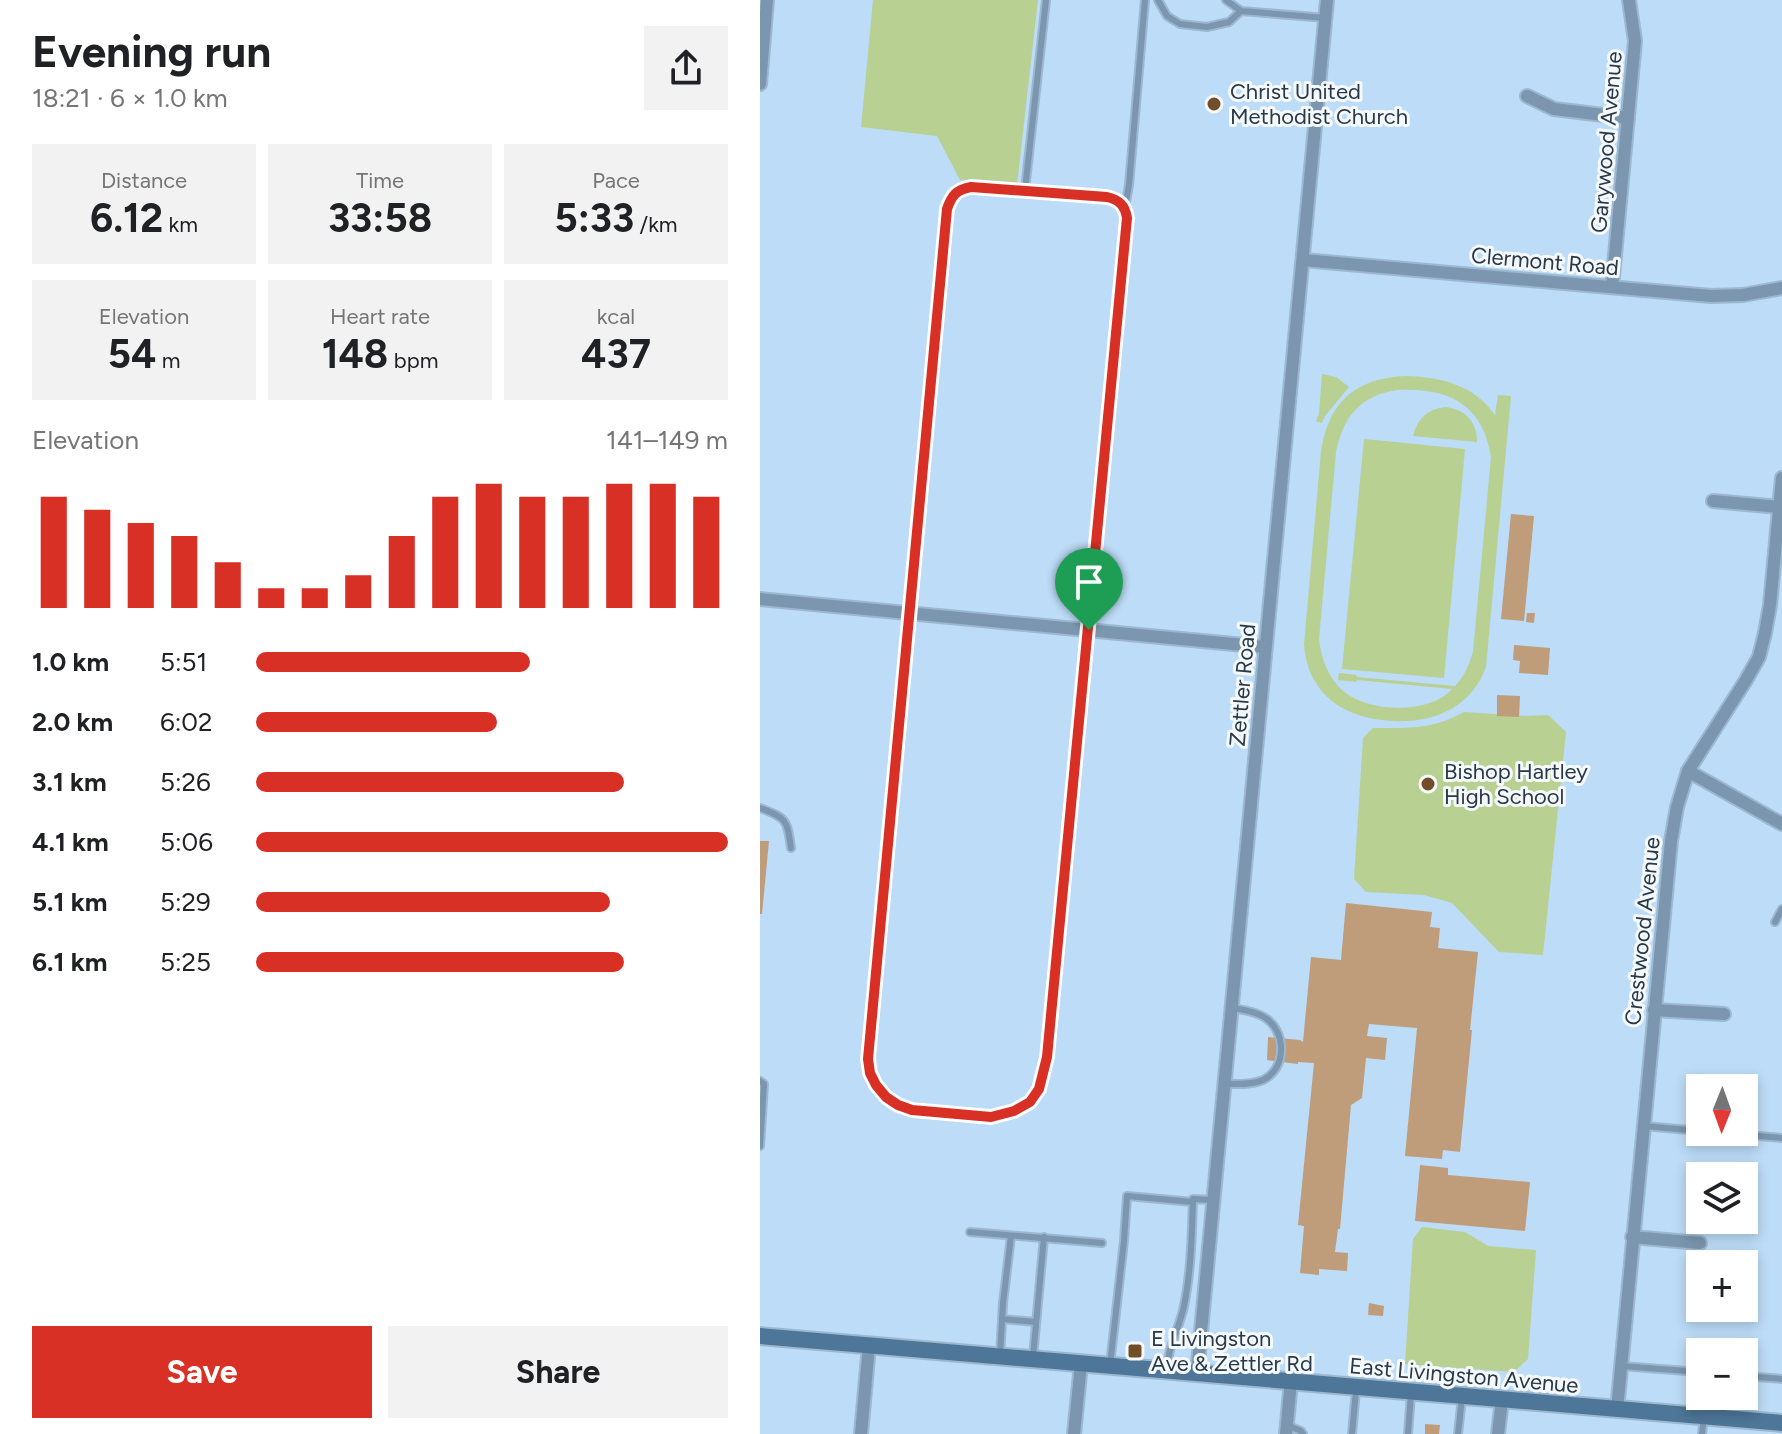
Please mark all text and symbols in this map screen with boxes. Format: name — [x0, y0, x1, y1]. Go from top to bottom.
text: Evening run — [32, 25, 271, 78]
button: share — [644, 26, 728, 110]
street label: Garywood Avenue — [1585, 50, 1628, 234]
place label: Christ United Methodist Church — [1230, 78, 1408, 130]
text: 18:21 · 6 × 1.0 km — [32, 82, 228, 114]
marker: Christ United Methodist Church — [1205, 95, 1223, 113]
text: Distance — [101, 167, 187, 194]
text: Time — [356, 167, 404, 194]
text: Pace — [592, 167, 640, 194]
text: 6.12 — [90, 194, 163, 242]
text: 33:58 — [328, 194, 432, 242]
text: 5:33 — [554, 194, 634, 242]
text: km — [163, 211, 198, 238]
text: /km — [634, 211, 678, 238]
street label: Clermont Road — [1470, 242, 1620, 281]
text: Elevation — [99, 303, 189, 330]
text: Heart rate — [330, 303, 430, 330]
text: kcal — [597, 303, 635, 330]
text: 54 — [108, 330, 156, 378]
text: 148 — [322, 330, 388, 378]
text: 437 — [581, 330, 651, 378]
text: m — [156, 347, 180, 374]
text: bpm — [388, 347, 438, 374]
text: Elevation — [32, 424, 139, 456]
text: 141–149 m — [606, 424, 728, 456]
pin — [1055, 548, 1123, 630]
icon: arrive — [1067, 560, 1111, 604]
street label: Zettler Road — [1224, 623, 1261, 748]
text: 1.0 km — [32, 646, 109, 678]
text: 5:51 — [160, 646, 207, 678]
text: 2.0 km — [32, 706, 113, 738]
text: 6:02 — [160, 706, 213, 738]
place label: Bishop Hartley High School — [1444, 758, 1588, 810]
text: 3.1 km — [32, 766, 107, 798]
text: 5:26 — [160, 766, 211, 798]
marker: Bishop Hartley High School — [1419, 775, 1437, 793]
text: 4.1 km — [32, 826, 109, 858]
text: 5:06 — [160, 826, 213, 858]
street label: Crestwood Avenue — [1619, 836, 1666, 1027]
text: 5.1 km — [32, 886, 107, 918]
text: 5:29 — [160, 886, 211, 918]
text: 6.1 km — [32, 946, 107, 978]
text: 5:25 — [160, 946, 211, 978]
north arrow — [1686, 1074, 1758, 1146]
map controls — [1686, 1074, 1758, 1410]
button: layers — [1686, 1162, 1758, 1234]
button: + — [1686, 1250, 1758, 1322]
place label: E Livingston Ave & Zettler Rd — [1151, 1325, 1313, 1377]
button: Save — [32, 1326, 372, 1418]
button: Share — [388, 1326, 728, 1418]
button: − — [1686, 1338, 1758, 1410]
marker: E Livingston Ave & Zettler Rd — [1126, 1342, 1144, 1360]
street label: East Livingston Avenue — [1348, 1352, 1580, 1399]

